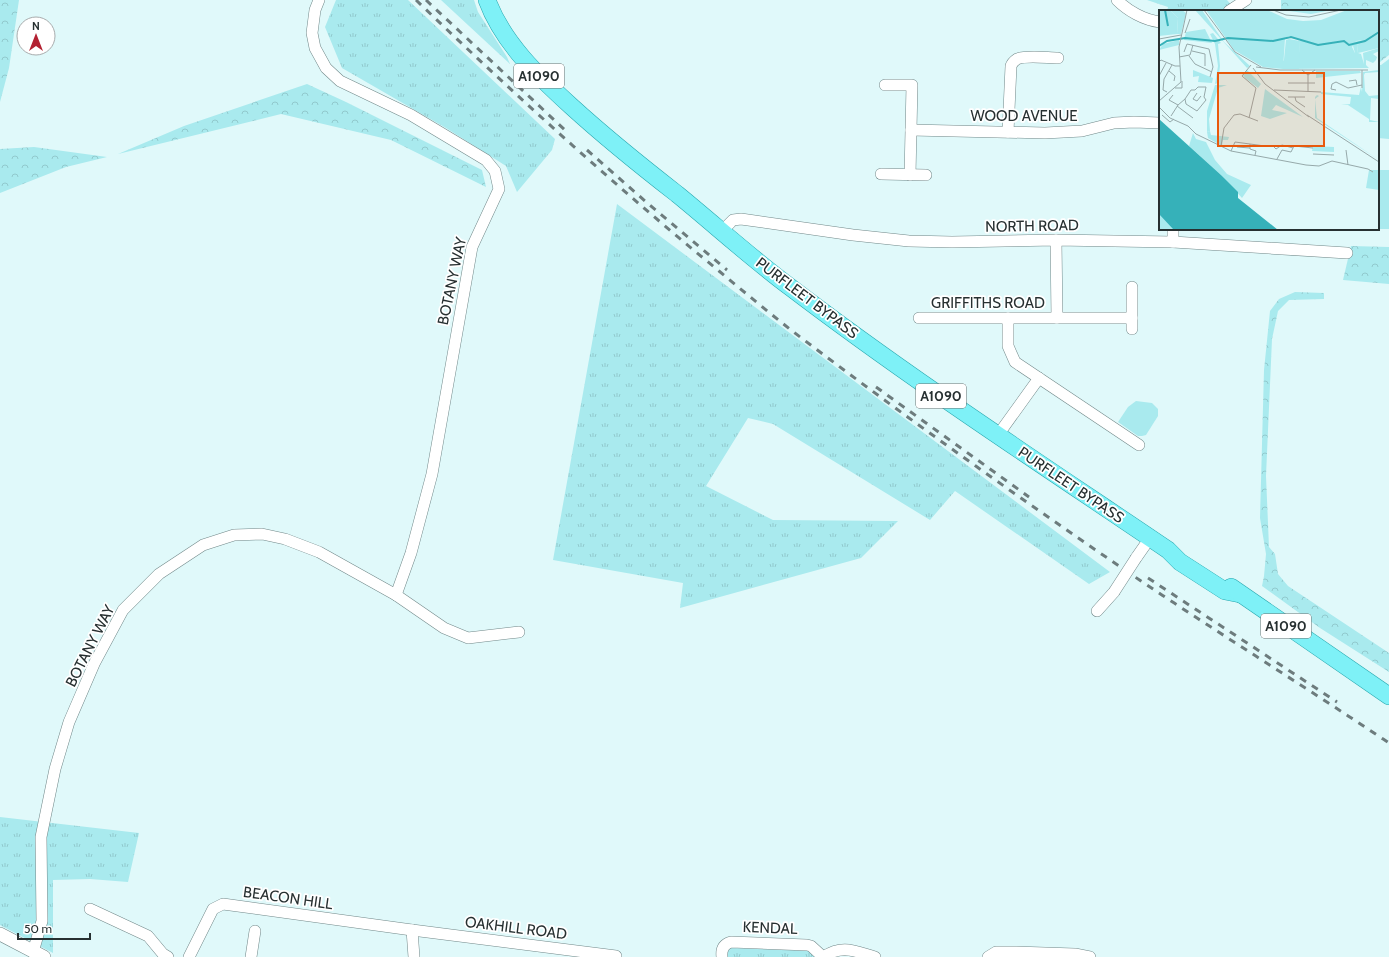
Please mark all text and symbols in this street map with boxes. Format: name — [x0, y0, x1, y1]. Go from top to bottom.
inset map — [1159, 10, 1379, 230]
north arrow — [16, 16, 56, 56]
text: N — [32, 19, 40, 33]
road number: A1090 — [514, 64, 564, 88]
street label: WOOD AVENUE — [970, 107, 1078, 125]
street label: NORTH ROAD — [985, 216, 1079, 236]
street label: BOTANY WAY — [434, 235, 470, 327]
street label: PURFLEET BYPASS — [752, 254, 862, 343]
street label: GRIFFITHS ROAD — [931, 294, 1045, 312]
road number: A1090 — [916, 384, 966, 408]
street label: PURFLEET BYPASS — [1015, 443, 1127, 527]
street label: BOTANY WAY — [62, 602, 119, 690]
road number: A1090 — [1261, 614, 1311, 638]
street label: BEACON HILL — [242, 883, 334, 913]
street label: OAKHILL ROAD — [464, 913, 568, 943]
scale bar — [18, 915, 90, 941]
street label: KENDAL — [742, 918, 798, 938]
text: 50 m — [24, 921, 52, 936]

